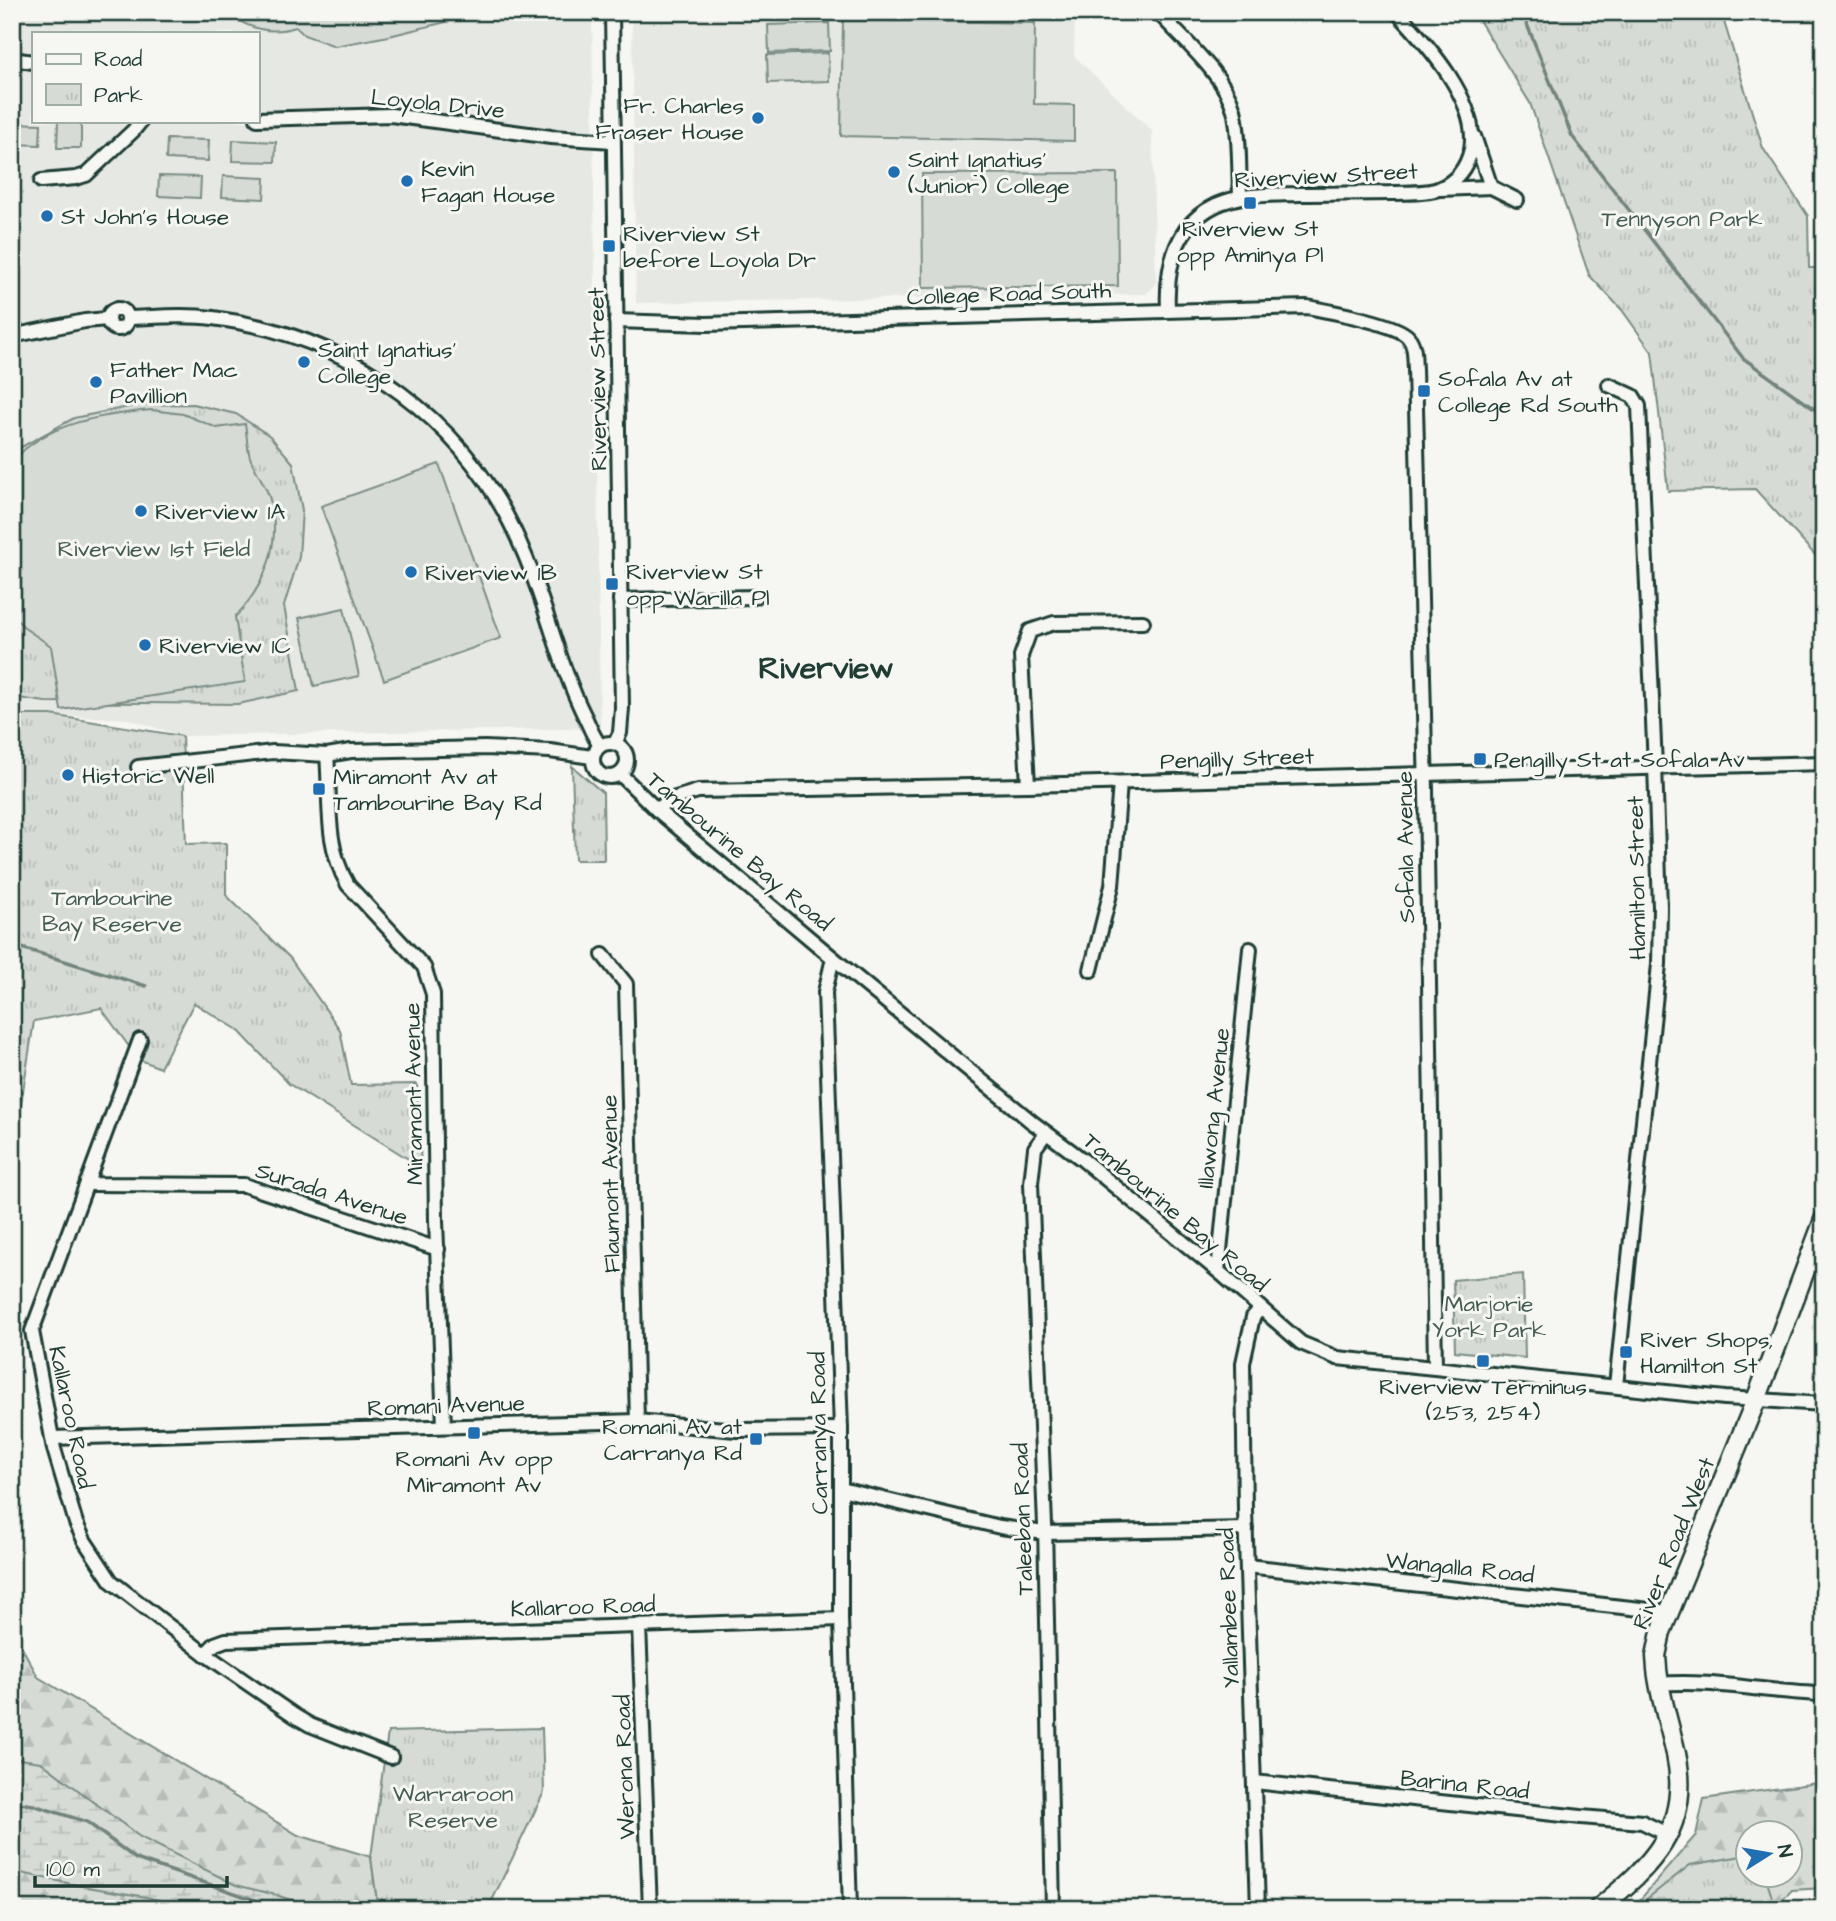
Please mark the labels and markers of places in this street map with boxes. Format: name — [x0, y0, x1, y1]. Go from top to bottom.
place label: Fr. Charles Fraser House — [595, 90, 744, 148]
marker: Fr. Charles Fraser House — [750, 110, 766, 126]
place label: Saint Ignatius' (Junior) College — [908, 144, 1070, 203]
place label: Kevin Fagan House — [421, 153, 555, 212]
marker: Saint Ignatius' (Junior) College — [886, 164, 902, 180]
marker: Kevin Fagan House — [399, 173, 415, 189]
marker: Riverview St opp Aminya Pl — [1242, 195, 1258, 211]
place label: St John's House — [61, 201, 229, 233]
marker: St John's House — [39, 208, 55, 224]
place label: Riverview St opp Aminya Pl — [1176, 213, 1324, 272]
place label: Riverview St before Loyola Dr — [623, 218, 816, 277]
marker: Riverview St before Loyola Dr — [601, 238, 617, 254]
place label: Saint Ignatius' College — [318, 334, 456, 393]
place label: Father Mac Pavillion — [110, 354, 238, 412]
marker: Saint Ignatius' College — [296, 354, 312, 370]
place label: Sofala Av at College Rd South — [1438, 363, 1619, 422]
marker: Father Mac Pavillion — [88, 374, 104, 390]
marker: Sofala Av at College Rd South — [1416, 383, 1432, 399]
place label: Riverview 1A — [155, 496, 286, 528]
marker: Riverview 1A — [133, 503, 149, 519]
place label: Riverview St opp Warilla Pl — [626, 556, 770, 614]
place label: Riverview 1B — [425, 557, 557, 589]
marker: Riverview 1B — [403, 564, 419, 580]
marker: Riverview St opp Warilla Pl — [604, 576, 620, 592]
place label: Riverview 1C — [159, 630, 291, 662]
marker: Riverview 1C — [137, 637, 153, 653]
place label: Pengilly St at Sofala Av — [1494, 744, 1745, 777]
marker: Pengilly St at Sofala Av — [1472, 751, 1488, 767]
place label: Historic Well — [82, 760, 214, 792]
place label: Miramont Av at Tambourine Bay Rd — [333, 761, 542, 820]
marker: Historic Well — [60, 767, 76, 783]
marker: Miramont Av at Tambourine Bay Rd — [311, 781, 327, 797]
place label: River Shops, Hamilton St — [1640, 1324, 1774, 1382]
marker: River Shops, Hamilton St — [1618, 1344, 1634, 1360]
marker: Riverview Terminus (253, 254) — [1475, 1353, 1491, 1369]
place label: Riverview Terminus (253, 254) — [1379, 1371, 1587, 1429]
place label: Romani Av at Carranya Rd — [602, 1411, 743, 1470]
marker: Romani Av opp Miramont Av — [466, 1425, 482, 1441]
marker: Romani Av at Carranya Rd — [748, 1431, 764, 1447]
place label: Romani Av opp Miramont Av — [395, 1443, 553, 1501]

